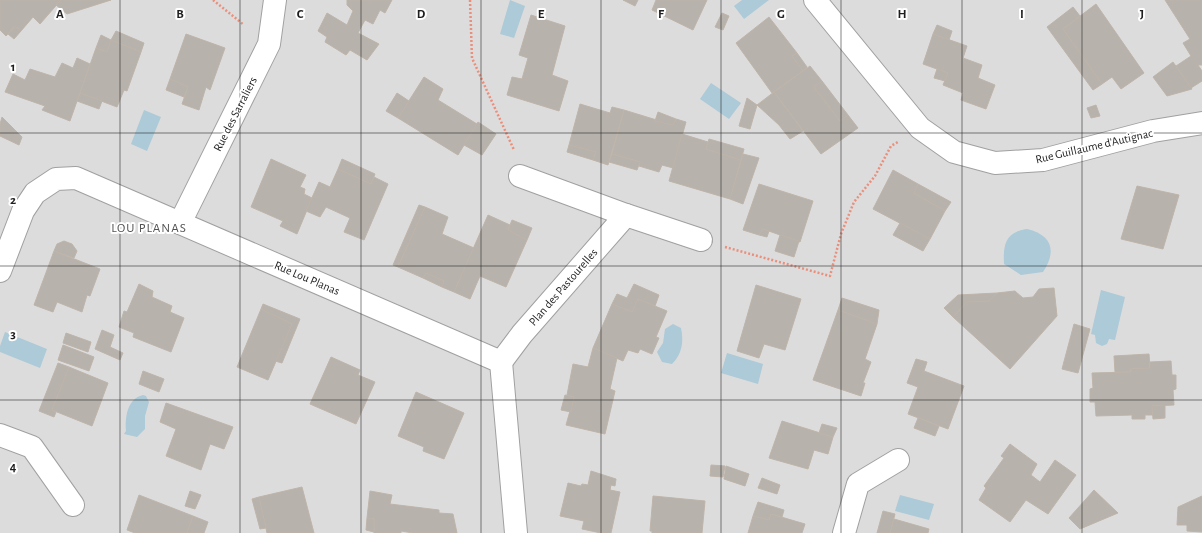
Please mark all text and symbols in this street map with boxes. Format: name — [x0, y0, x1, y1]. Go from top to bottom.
text: A — [56, 8, 64, 21]
text: B — [176, 8, 184, 21]
text: C — [297, 8, 304, 21]
text: D — [417, 8, 426, 21]
text: E — [538, 8, 545, 21]
text: F — [658, 8, 665, 21]
text: G — [777, 8, 785, 21]
text: H — [897, 8, 907, 21]
text: I — [1020, 8, 1024, 21]
text: J — [1140, 8, 1144, 21]
text: 1 — [11, 61, 15, 74]
street label: Rue des Sarraliers — [211, 75, 259, 153]
street label: Rue Guillaume d'Autignac — [1034, 127, 1154, 165]
text: 2 — [10, 194, 16, 207]
district label: LOU PLANAS — [111, 222, 187, 235]
street label: Plan des Pastourelles — [526, 246, 600, 328]
street label: Rue Lou Planas — [273, 259, 341, 297]
text: 3 — [10, 328, 16, 341]
text: 4 — [10, 461, 17, 474]

